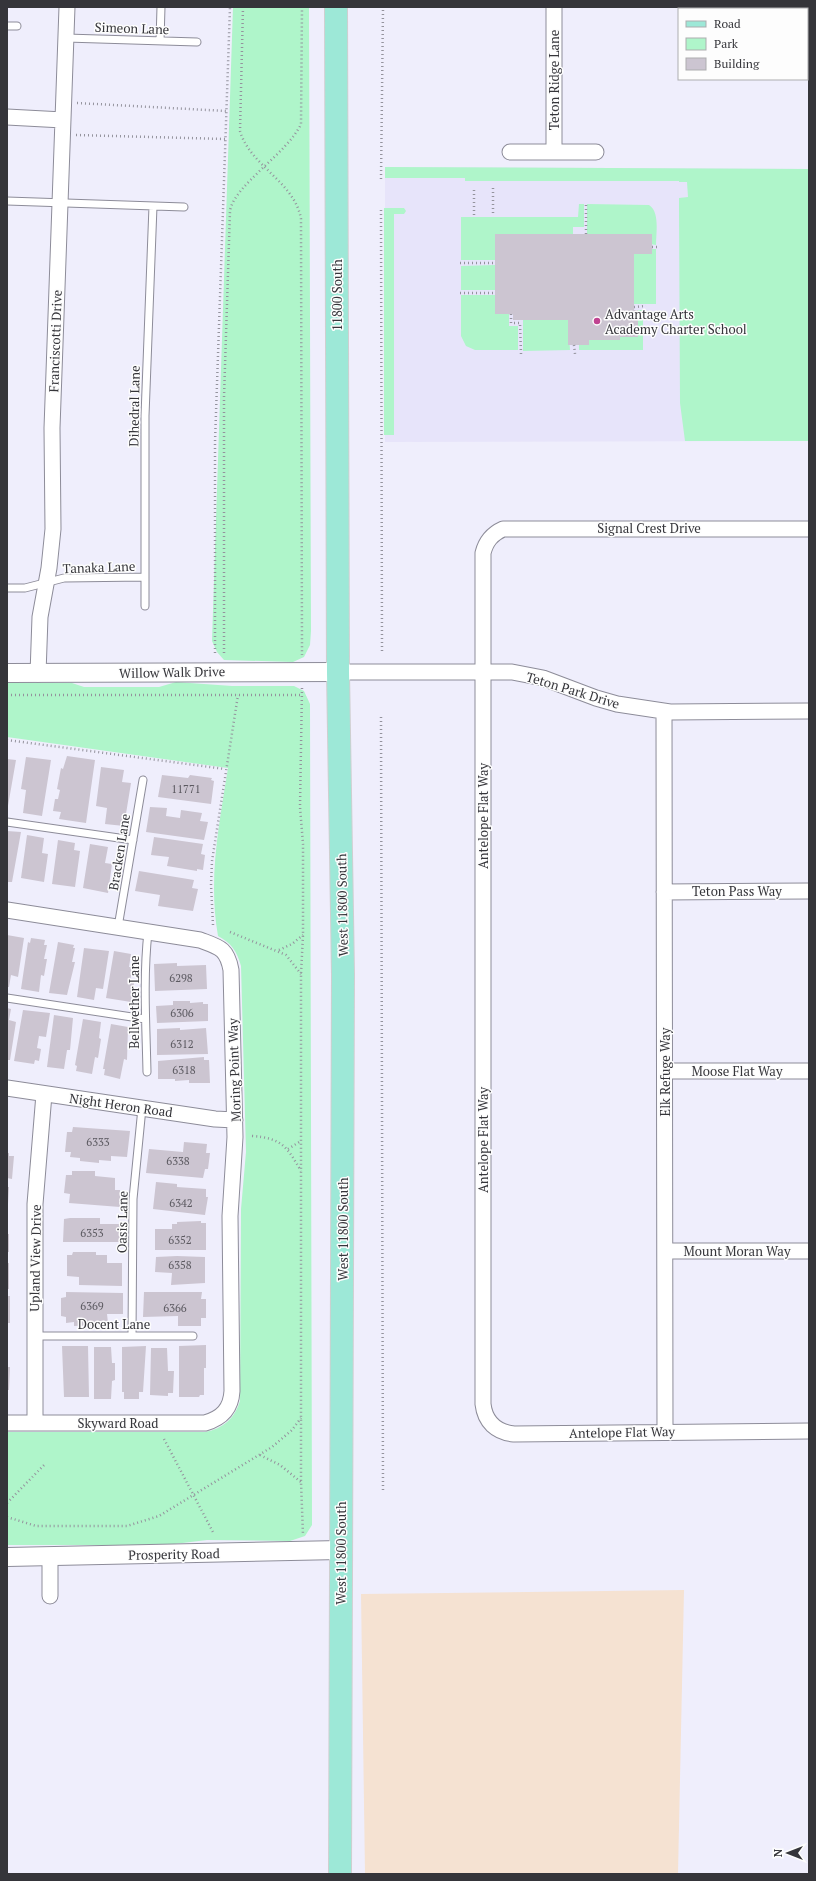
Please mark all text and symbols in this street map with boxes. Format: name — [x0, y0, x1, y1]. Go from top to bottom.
legend — [678, 8, 808, 80]
text: Road — [714, 16, 741, 31]
street label: Simeon Lane — [94, 18, 170, 38]
street label: Teton Ridge Lane — [545, 30, 563, 130]
text: Park — [714, 36, 739, 51]
text: Building — [714, 56, 760, 71]
street label: 11800 South — [328, 259, 346, 331]
street label: Franciscotti Drive — [44, 289, 66, 393]
place label: Advantage Arts Academy Charter School — [605, 305, 747, 338]
marker: Advantage Arts Academy Charter School — [592, 316, 602, 326]
street label: Dihedral Lane — [124, 365, 144, 447]
street label: Signal Crest Drive — [597, 519, 701, 537]
street label: Tanaka Lane — [62, 557, 136, 577]
street label: Willow Walk Drive — [119, 662, 225, 682]
street label: Teton Park Drive — [524, 667, 622, 713]
street label: Antelope Flat Way — [474, 763, 492, 869]
house number: 11771 — [171, 782, 201, 796]
street label: Bracken Lane — [104, 812, 134, 892]
street label: West 11800 South — [332, 853, 352, 957]
street label: Teton Pass Way — [692, 882, 782, 900]
street label: Bellwether Lane — [125, 955, 143, 1049]
house number: 6298 — [169, 971, 193, 985]
house number: 6306 — [170, 1006, 194, 1020]
street label: Moring Point Way — [223, 1017, 245, 1122]
street label: Elk Refuge Way — [656, 1027, 674, 1116]
house number: 6312 — [170, 1037, 194, 1051]
street label: Moose Flat Way — [692, 1062, 783, 1080]
house number: 6318 — [172, 1063, 196, 1077]
street label: Antelope Flat Way — [474, 1087, 492, 1193]
street label: Night Heron Road — [68, 1089, 174, 1121]
house number: 6333 — [86, 1135, 110, 1149]
house number: 6338 — [166, 1154, 190, 1168]
street label: West 11800 South — [334, 1177, 352, 1281]
street label: Oasis Lane — [112, 1191, 132, 1253]
house number: 6342 — [169, 1196, 193, 1210]
street label: Upland View Drive — [25, 1204, 45, 1312]
house number: 6353 — [80, 1226, 104, 1240]
house number: 6352 — [168, 1233, 192, 1247]
street label: Mount Moran Way — [684, 1242, 791, 1260]
house number: 6358 — [168, 1258, 192, 1272]
house number: 6369 — [80, 1299, 104, 1313]
house number: 6366 — [163, 1301, 187, 1315]
street label: Docent Lane — [78, 1315, 150, 1333]
street label: Skyward Road — [77, 1414, 159, 1432]
street label: Antelope Flat Way — [569, 1422, 676, 1442]
street label: West 11800 South — [332, 1501, 350, 1605]
street label: Prosperity Road — [128, 1544, 220, 1564]
north arrow — [768, 1833, 808, 1873]
text: N — [771, 1848, 785, 1857]

